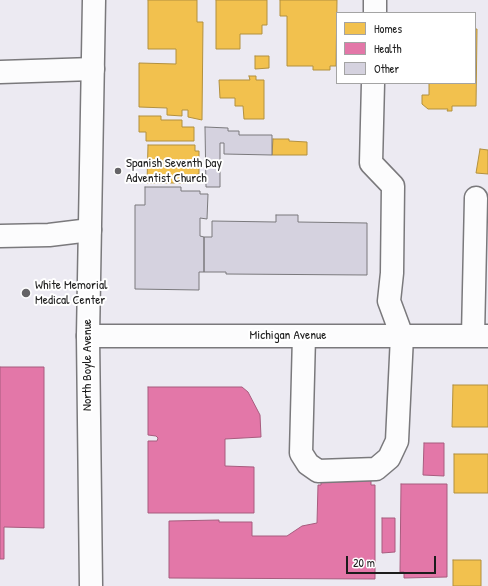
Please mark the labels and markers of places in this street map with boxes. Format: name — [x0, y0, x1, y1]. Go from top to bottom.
place label: Spanish Seventh Day Adventist Church — [126, 156, 222, 187]
marker: Spanish Seventh Day Adventist Church — [113, 166, 123, 176]
place label: White Memorial Medical Center — [35, 278, 107, 309]
marker: White Memorial Medical Center — [20, 287, 32, 299]

